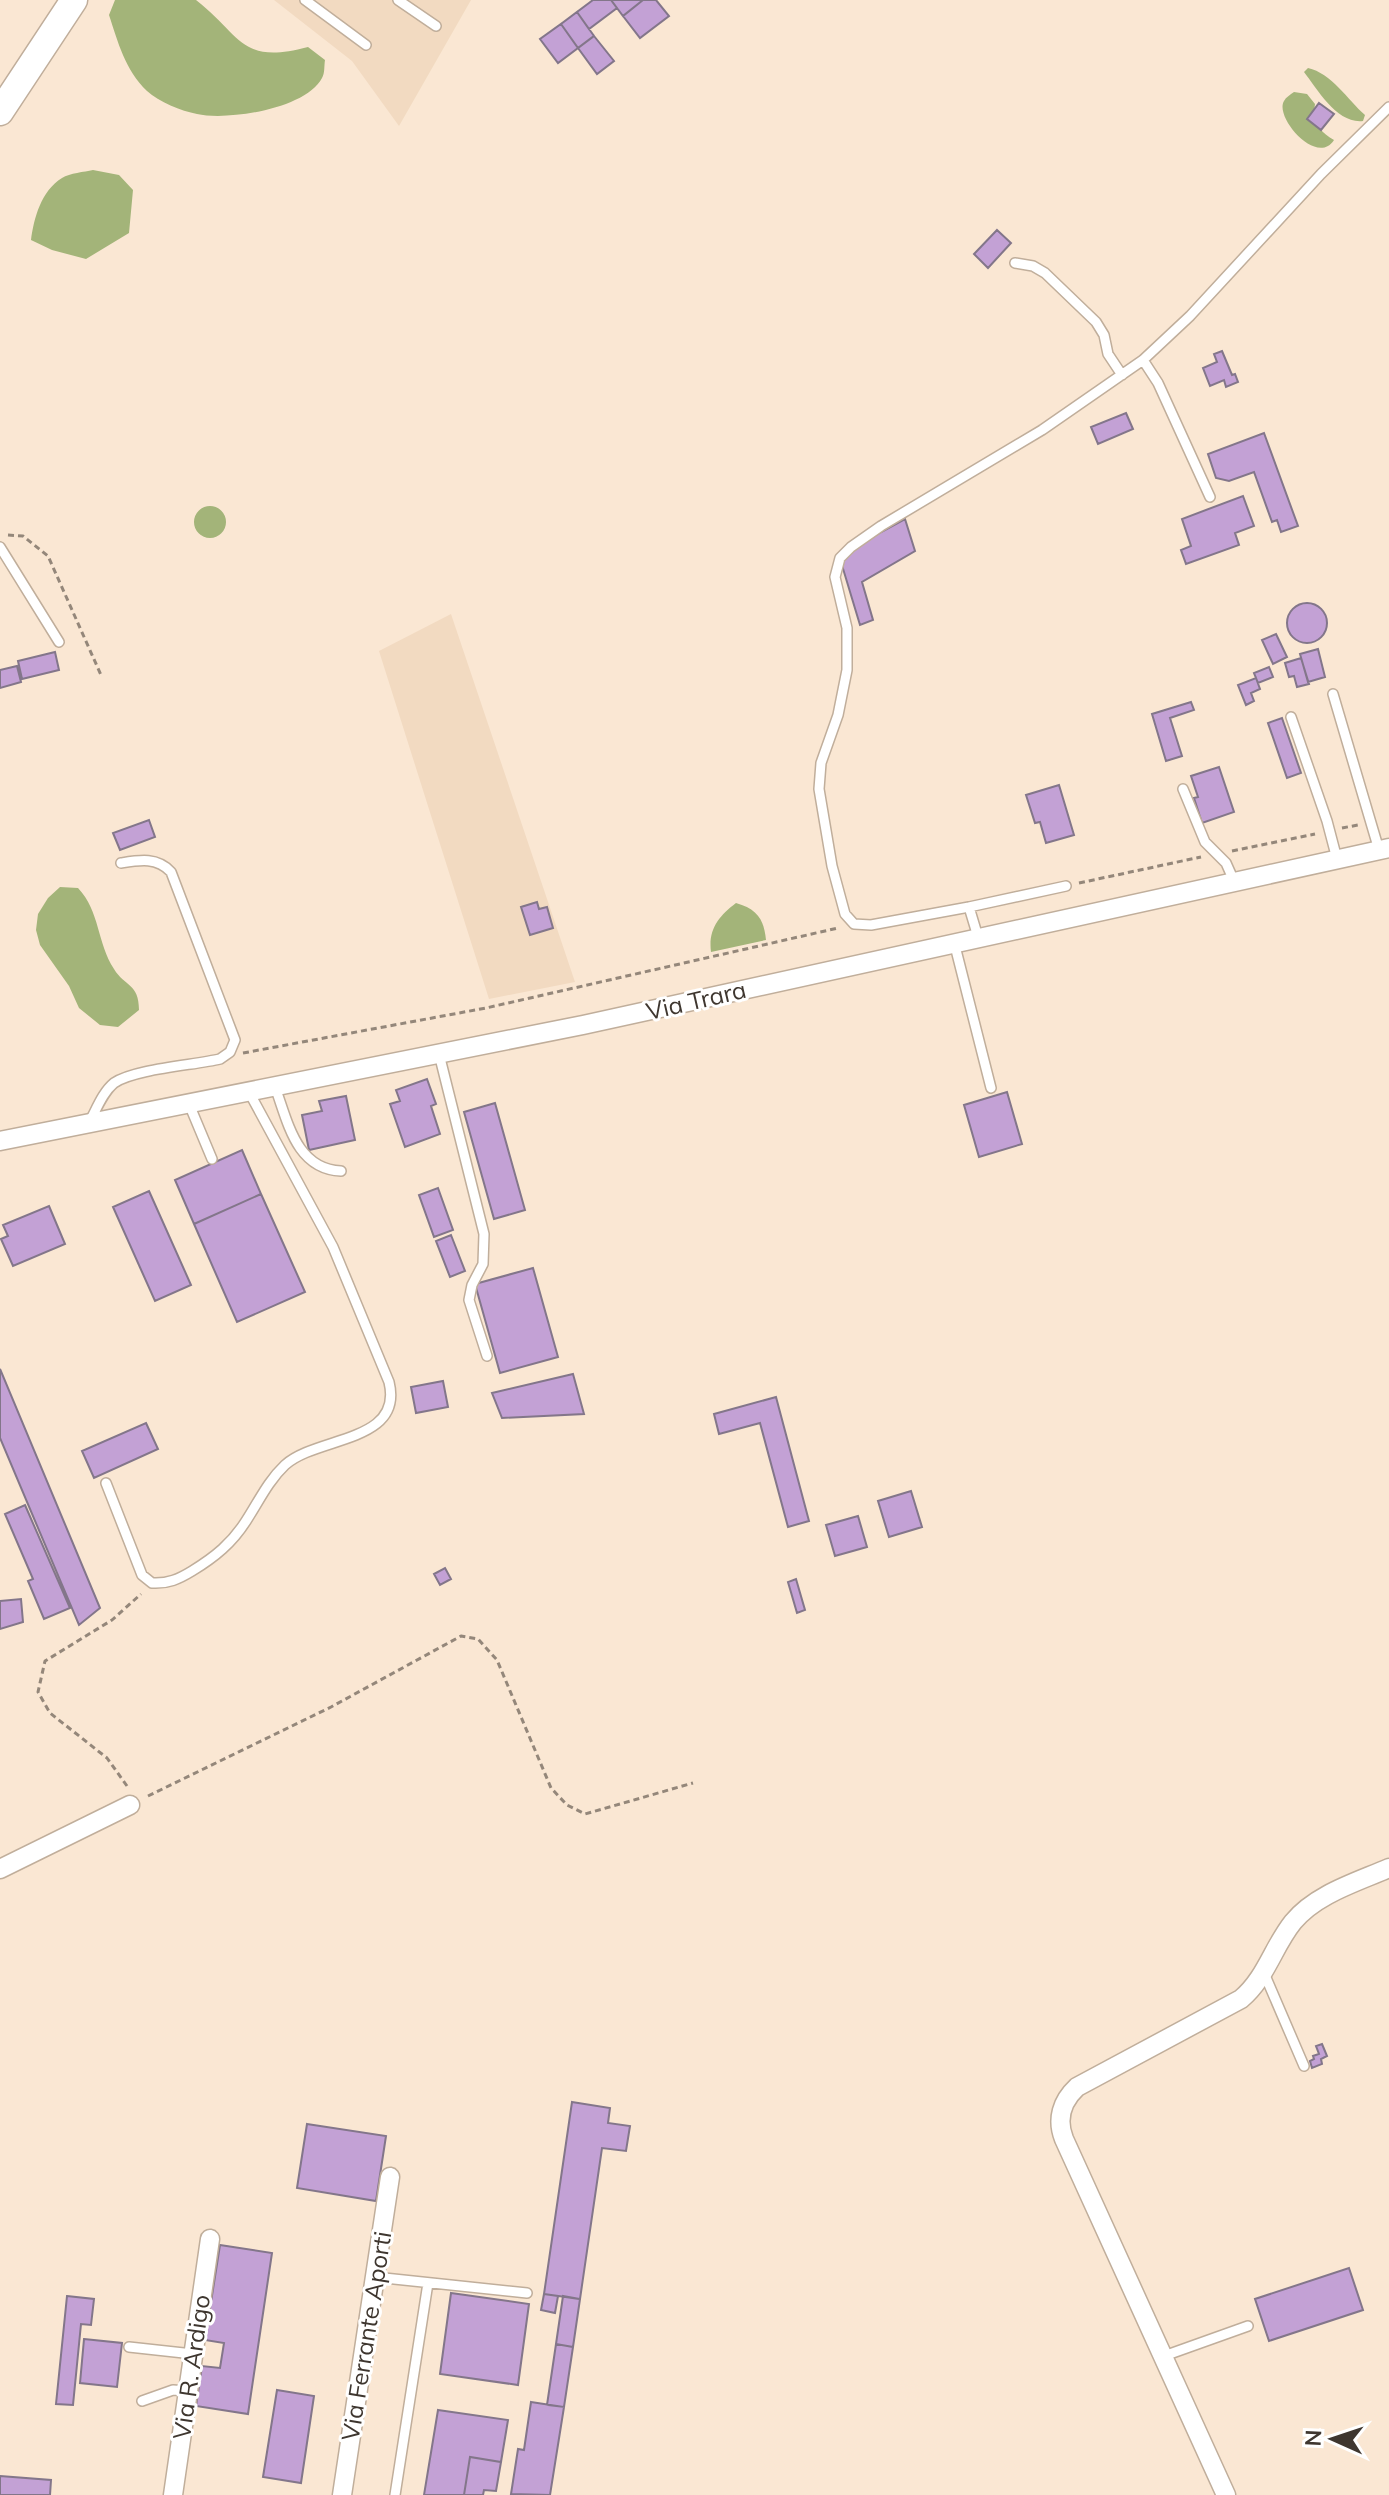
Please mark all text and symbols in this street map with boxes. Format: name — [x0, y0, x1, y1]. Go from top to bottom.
street label: Via Trara — [643, 974, 749, 1026]
street label: Via Ferrante Aporti — [335, 2229, 397, 2443]
street label: Via R. Ardigo — [166, 2293, 216, 2441]
north arrow — [1293, 2399, 1373, 2479]
text: N — [1299, 2429, 1327, 2447]

